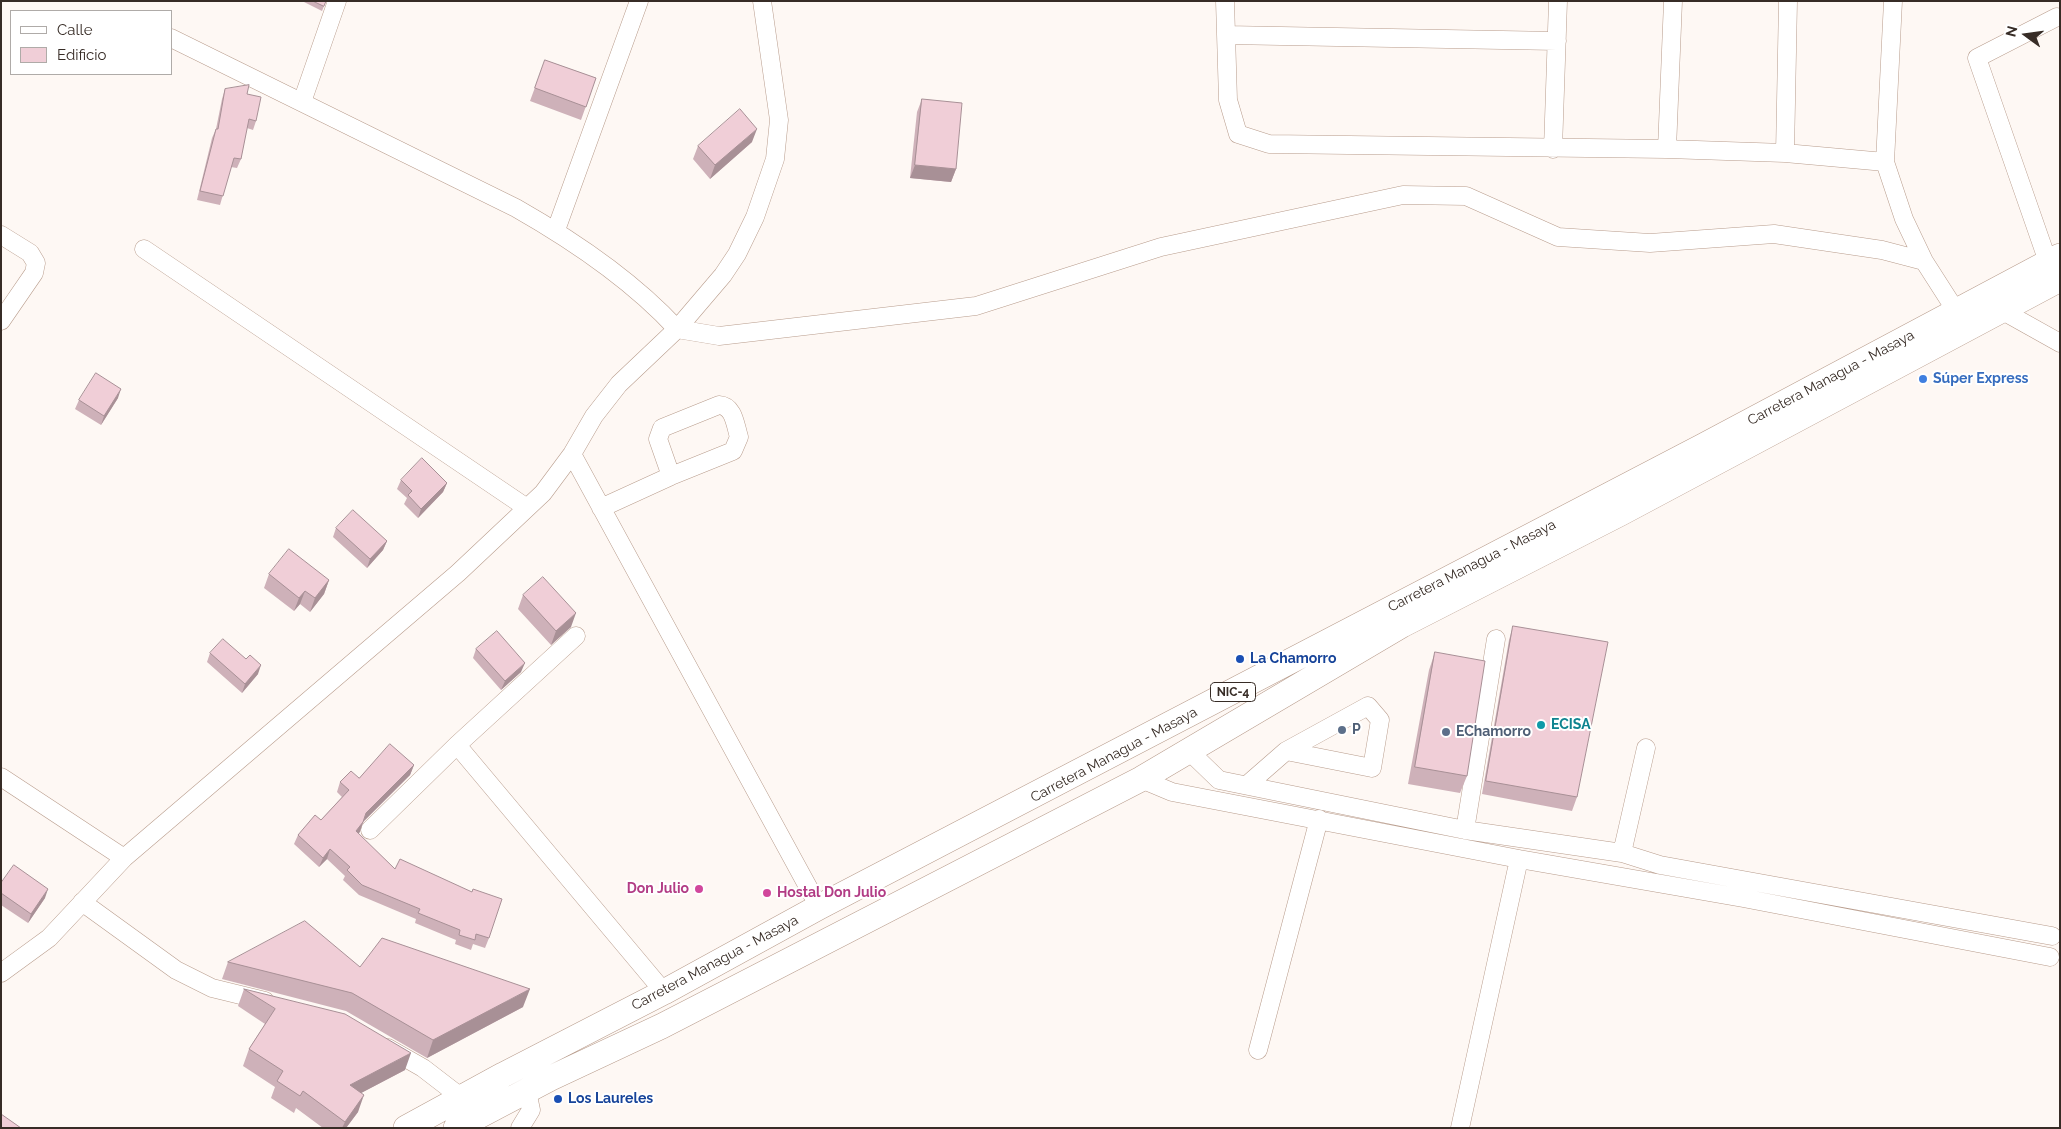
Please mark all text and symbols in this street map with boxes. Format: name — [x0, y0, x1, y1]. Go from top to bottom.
legend — [10, 10, 172, 75]
north arrow — [2001, 10, 2051, 60]
text: Calle — [57, 21, 92, 39]
text: N — [2002, 24, 2021, 38]
text: Edificio — [57, 46, 107, 64]
street label: Carretera Managua - Masaya — [1745, 327, 1917, 429]
place label: Súper Express — [1933, 371, 2029, 387]
marker: Súper Express — [1917, 373, 1929, 385]
street label: Carretera Managua - Masaya — [1385, 516, 1559, 616]
place label: La Chamorro — [1250, 651, 1336, 667]
marker: La Chamorro — [1234, 653, 1246, 665]
road number: NIC-4 — [1210, 682, 1256, 702]
street label: Carretera Managua - Masaya — [1028, 704, 1200, 806]
place label: ECISA — [1551, 717, 1591, 733]
marker: ECISA — [1535, 719, 1547, 731]
place label: P — [1352, 722, 1361, 738]
marker: P — [1336, 724, 1348, 736]
place label: EChamorro — [1456, 724, 1531, 740]
marker: EChamorro — [1440, 726, 1452, 738]
place label: Don Julio — [627, 881, 689, 897]
marker: Don Julio — [693, 883, 705, 895]
place label: Hostal Don Julio — [777, 885, 886, 901]
marker: Hostal Don Julio — [761, 887, 773, 899]
street label: Carretera Managua - Masaya — [629, 912, 801, 1014]
place label: Los Laureles — [568, 1091, 653, 1107]
marker: Los Laureles — [552, 1093, 564, 1105]

